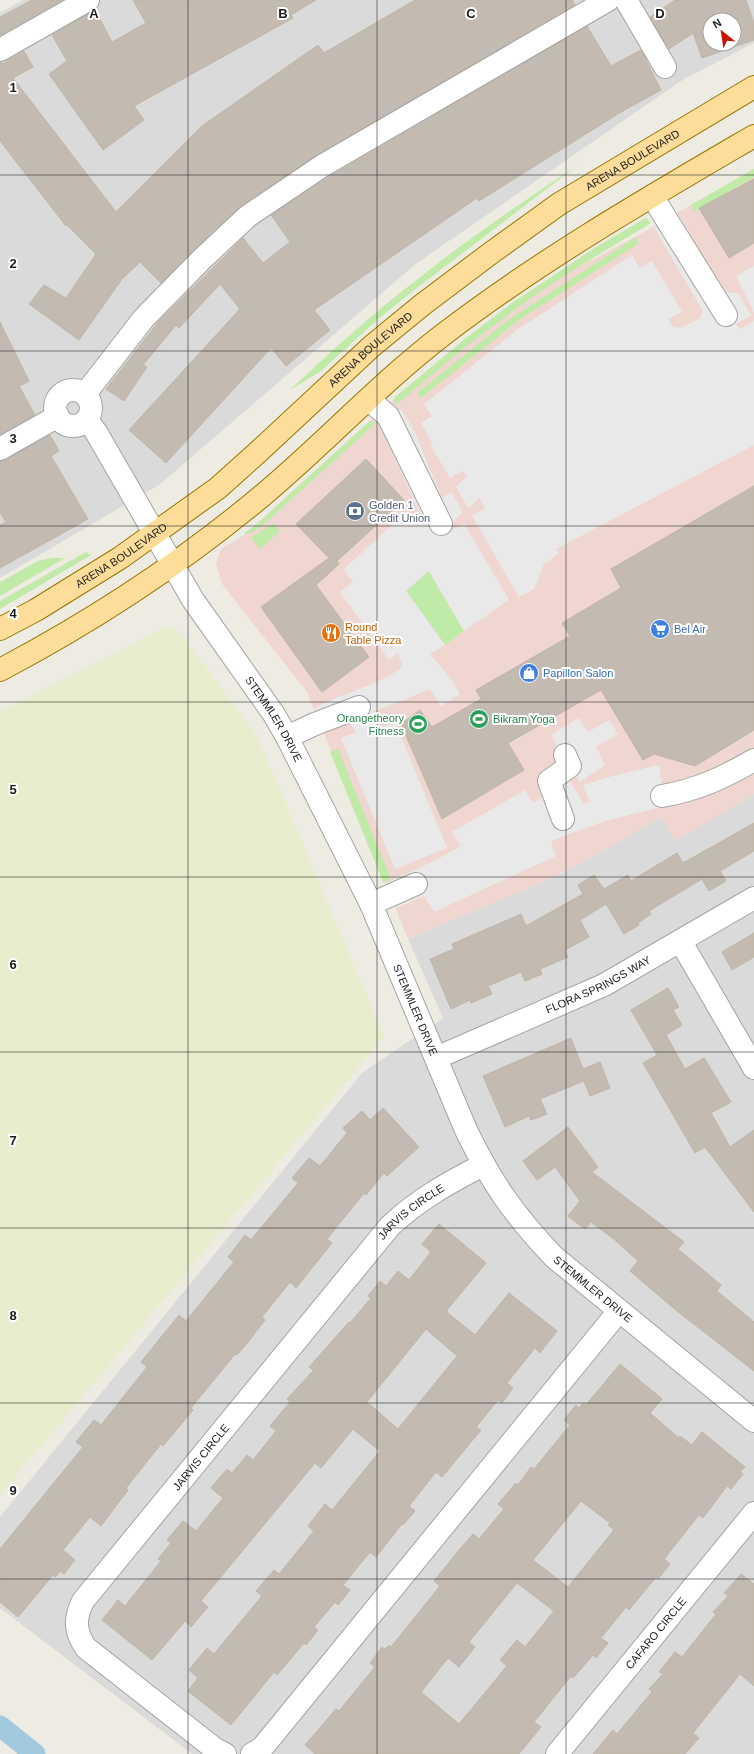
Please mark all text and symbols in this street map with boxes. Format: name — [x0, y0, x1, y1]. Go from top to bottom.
text: A — [89, 6, 99, 21]
text: B — [278, 6, 288, 21]
text: C — [466, 6, 476, 21]
text: D — [655, 6, 665, 21]
north arrow — [702, 12, 742, 52]
text: N — [711, 16, 723, 31]
text: 1 — [9, 80, 17, 95]
street label: ARENA BOULEVARD — [583, 127, 682, 193]
text: 2 — [9, 256, 17, 271]
street label: ARENA BOULEVARD — [326, 309, 415, 389]
text: 3 — [9, 431, 17, 446]
place label: Golden 1 Credit Union — [369, 499, 430, 524]
bank icon: Golden 1 Credit Union — [344, 500, 366, 522]
street label: ARENA BOULEVARD — [73, 520, 169, 590]
text: 4 — [9, 606, 17, 621]
supermarket icon: Bel Air — [649, 618, 671, 640]
place label: Round Table Pizza — [345, 621, 402, 646]
restaurant icon: Round Table Pizza — [320, 622, 342, 644]
place label: Bel Air — [674, 623, 706, 635]
shop icon: Papillon Salon — [518, 662, 540, 684]
place label: Papillon Salon — [543, 667, 613, 679]
street label: STEMMLER DRIVE — [243, 674, 304, 764]
sports icon: Bikram Yoga — [468, 708, 490, 730]
place label: Orangetheory Fitness — [337, 712, 404, 737]
sports icon: Orangetheory Fitness — [407, 713, 429, 735]
place label: Bikram Yoga — [493, 713, 556, 725]
text: 5 — [9, 782, 17, 797]
street label: FLORA SPRINGS WAY — [544, 953, 653, 1016]
text: 6 — [9, 957, 17, 972]
street label: STEMMLER DRIVE — [391, 962, 440, 1057]
text: 7 — [9, 1133, 17, 1148]
street label: JARVIS CIRCLE — [375, 1182, 446, 1242]
street label: STEMMLER DRIVE — [551, 1253, 635, 1325]
text: 8 — [9, 1308, 17, 1323]
street label: JARVIS CIRCLE — [170, 1422, 231, 1493]
text: 9 — [9, 1483, 17, 1498]
street label: CAFARO CIRCLE — [623, 1595, 688, 1671]

